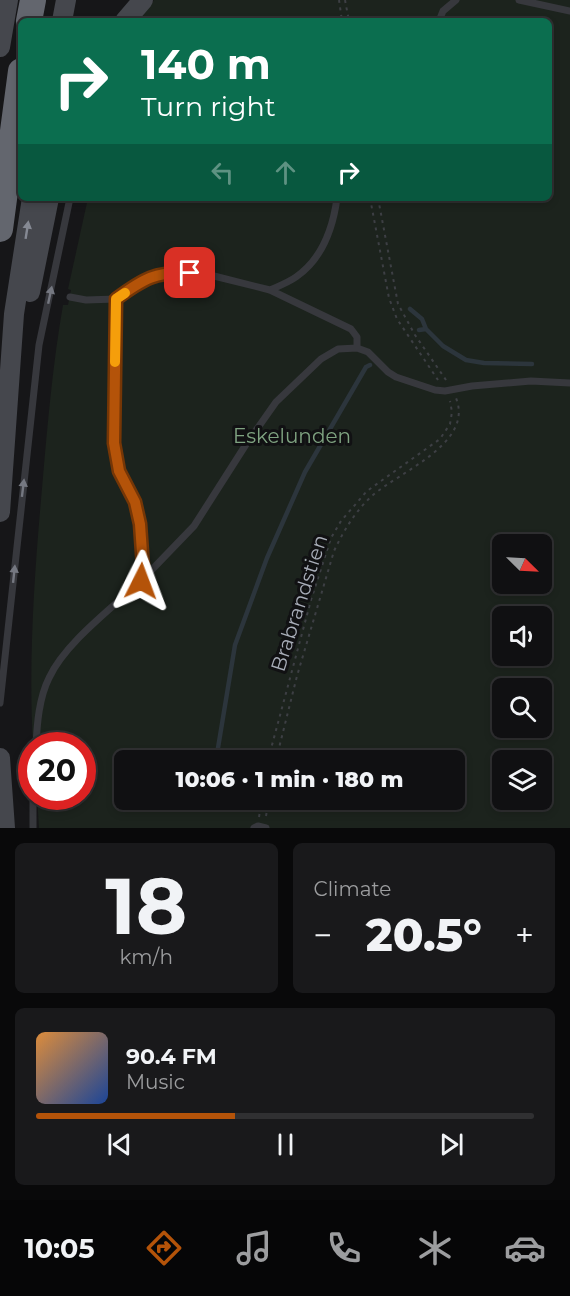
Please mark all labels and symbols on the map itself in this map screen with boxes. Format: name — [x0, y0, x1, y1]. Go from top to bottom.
one-way arrow — [22, 220, 31, 239]
pin — [164, 247, 215, 298]
one-way arrow — [46, 285, 55, 304]
park label: Eskelunden — [233, 424, 351, 448]
one-way arrow — [18, 478, 28, 497]
street label: Brabrandstien — [266, 531, 332, 675]
north arrow — [492, 534, 552, 594]
position arrow — [109, 549, 173, 613]
one-way arrow — [9, 564, 19, 583]
speed limit sign: 20 — [18, 732, 96, 810]

